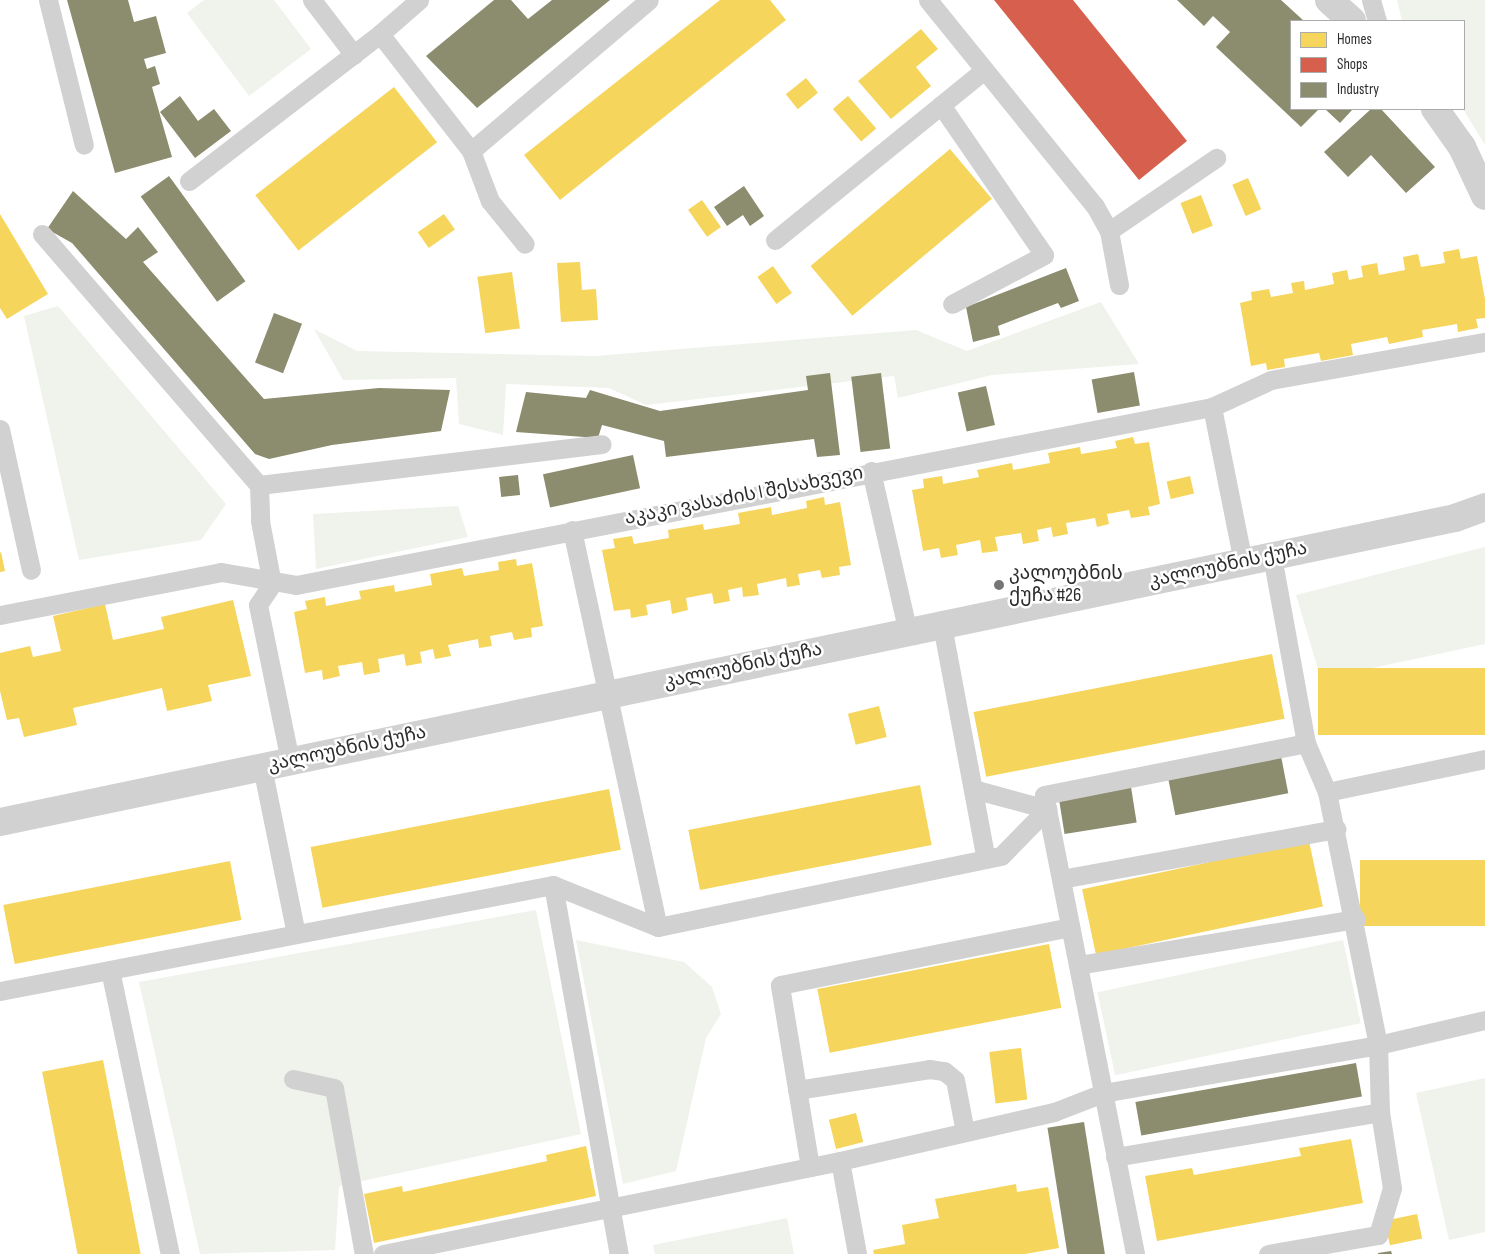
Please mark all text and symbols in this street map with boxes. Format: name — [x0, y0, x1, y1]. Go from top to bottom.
legend — [1290, 20, 1465, 110]
text: Homes — [1337, 30, 1372, 49]
text: Shops — [1337, 55, 1368, 74]
text: Industry — [1337, 80, 1379, 99]
street label: აკაკი ვასაძის I შესახვევი — [623, 462, 865, 530]
street label: კალოუბნის ქუჩა — [1147, 537, 1309, 593]
place label: კალოუბნის ქუჩა #26 — [1009, 563, 1123, 607]
marker: კალოუბნის ქუჩა #26 — [993, 579, 1005, 591]
street label: კალოუბნის ქუჩა — [662, 638, 824, 694]
street label: კალოუბნის ქუჩა — [266, 721, 428, 777]

